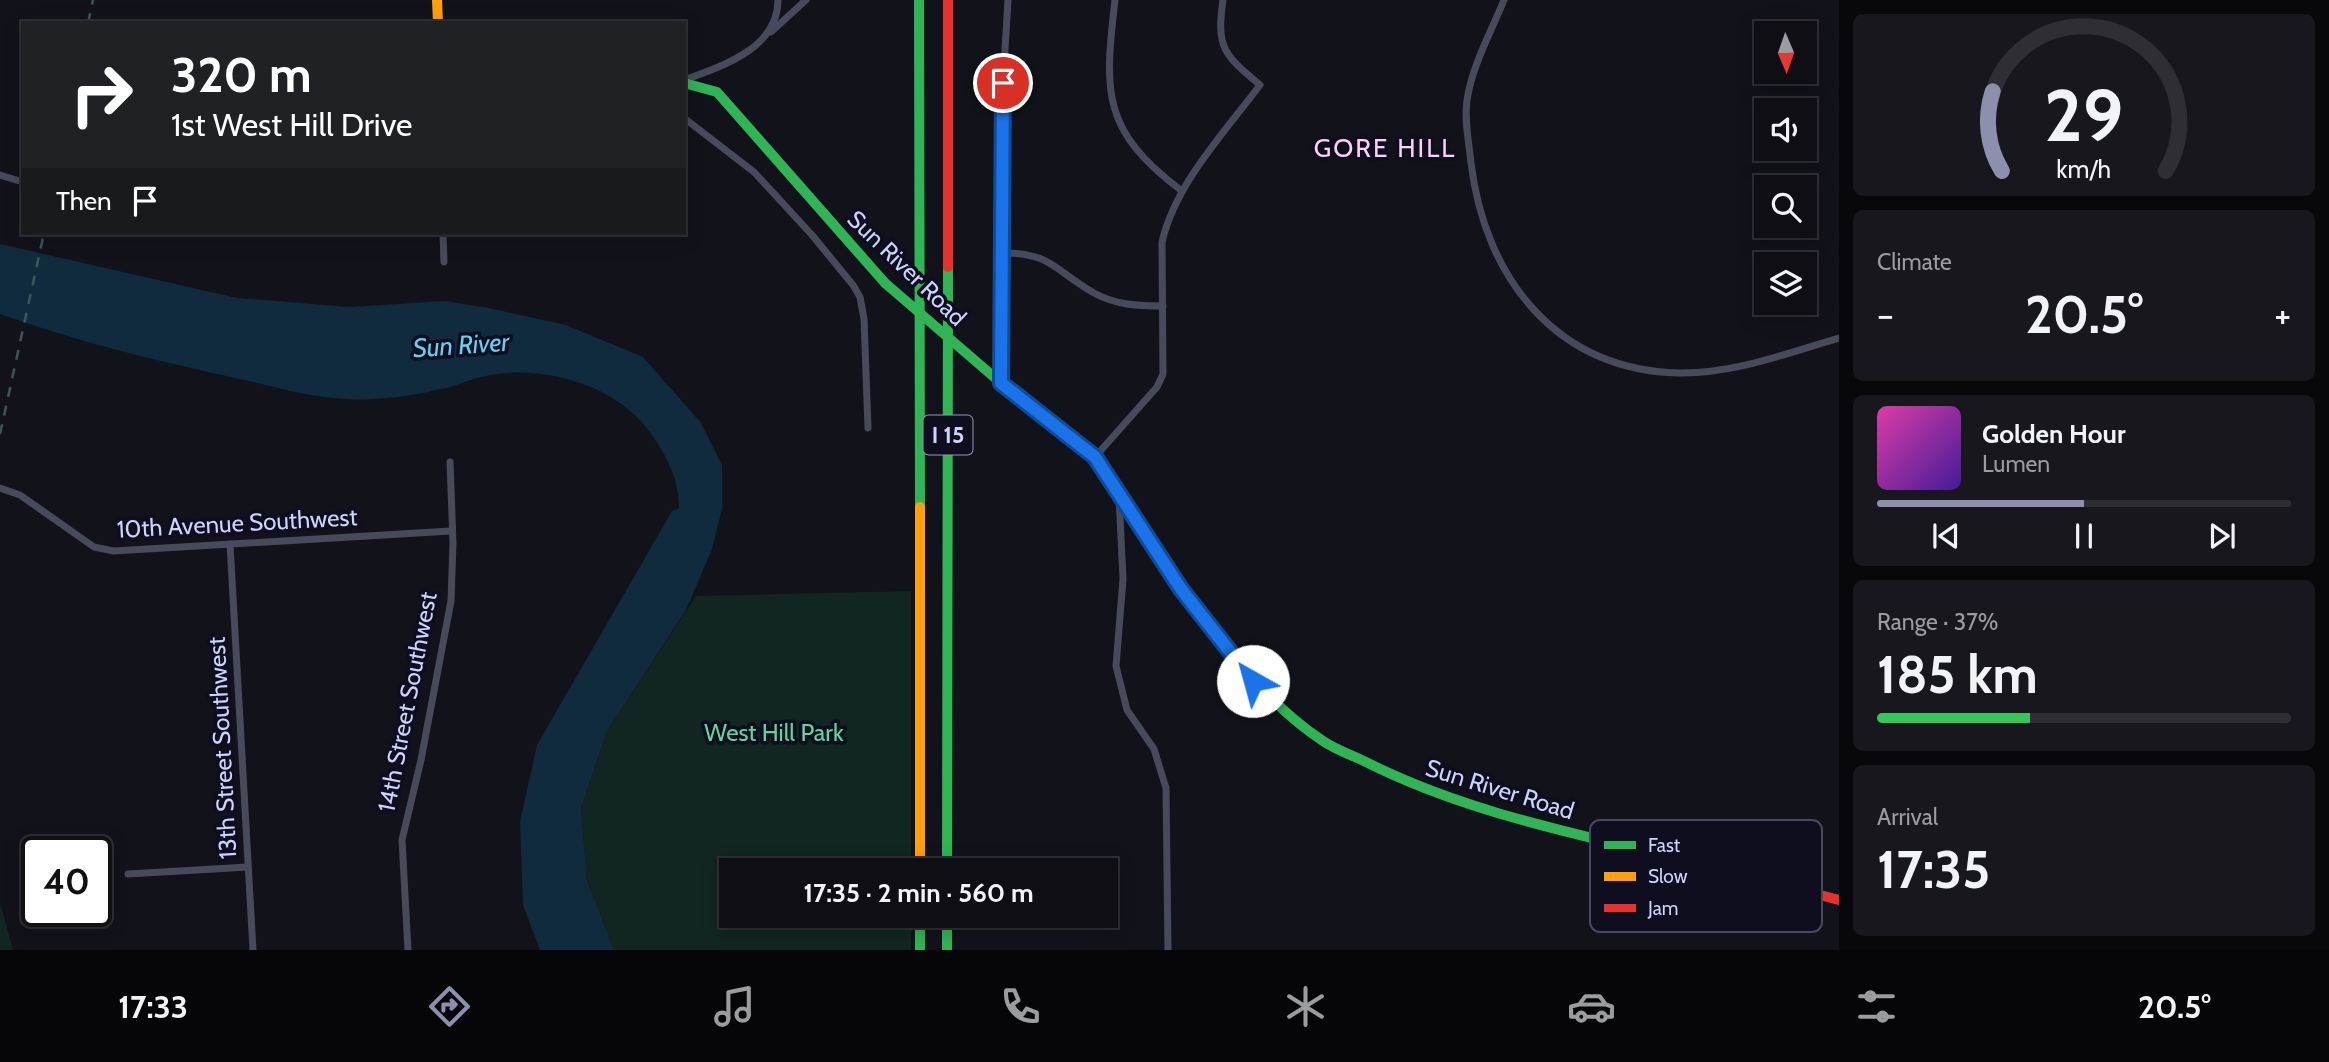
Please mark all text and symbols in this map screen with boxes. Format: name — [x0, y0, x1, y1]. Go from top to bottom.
north arrow — [1754, 21, 1816, 84]
map controls — [1754, 21, 1817, 315]
text: 320 m — [171, 45, 312, 104]
icon: right — [56, 49, 147, 140]
pin — [973, 53, 1033, 113]
icon: arrive — [984, 64, 1022, 102]
text: 29 — [2044, 71, 2124, 159]
button: sound — [1754, 98, 1817, 161]
text: 1st West Hill Drive — [171, 105, 412, 144]
district label: GORE HILL — [1314, 132, 1456, 164]
text: km/h — [2057, 154, 2111, 184]
button: search — [1754, 175, 1817, 238]
icon: arrive — [126, 182, 164, 220]
text: Then — [56, 185, 112, 217]
street label: Sun River Road — [842, 204, 972, 332]
text: Climate — [1877, 248, 1952, 276]
button: layers — [1754, 252, 1817, 315]
text: 20.5° — [2025, 283, 2143, 346]
text: − — [1877, 291, 1894, 338]
text: + — [2274, 291, 2291, 338]
water label: Sun River — [412, 326, 511, 364]
road number: I 15 — [923, 416, 972, 454]
text: Golden Hour — [1982, 418, 2125, 450]
text: Lumen — [1982, 450, 2050, 478]
street label: 10th Avenue Southwest — [116, 502, 358, 544]
icon: previous — [1927, 517, 1965, 555]
icon: pause — [2065, 517, 2103, 555]
icon: next — [2203, 517, 2241, 555]
street label: 14th Street Southwest — [371, 590, 443, 814]
text: Range · 37% — [1877, 608, 1998, 636]
street label: 13th Street Southwest — [202, 636, 242, 860]
text: 185 km — [1877, 643, 2038, 706]
position arrow — [1216, 644, 1290, 718]
park label: West Hill Park — [704, 718, 844, 747]
street label: Sun River Road — [1422, 753, 1578, 825]
text: Arrival — [1877, 803, 1938, 831]
legend — [1590, 820, 1822, 932]
text: Fast — [1648, 834, 1681, 857]
speed limit sign: 40 — [21, 836, 112, 927]
text: 17:35 — [1877, 838, 1990, 901]
text: Slow — [1648, 865, 1688, 888]
text: 17:35 · 2 min · 560 m — [803, 877, 1034, 909]
text: Jam — [1647, 897, 1678, 920]
icon: directions — [425, 982, 474, 1031]
icon: music — [710, 982, 759, 1031]
icon: phone — [996, 982, 1045, 1031]
icon: climate — [1281, 982, 1330, 1031]
icon: car — [1567, 982, 1616, 1031]
icon: filters — [1852, 982, 1901, 1031]
text: 17:33 — [118, 987, 188, 1026]
text: 20.5° — [2138, 987, 2211, 1026]

